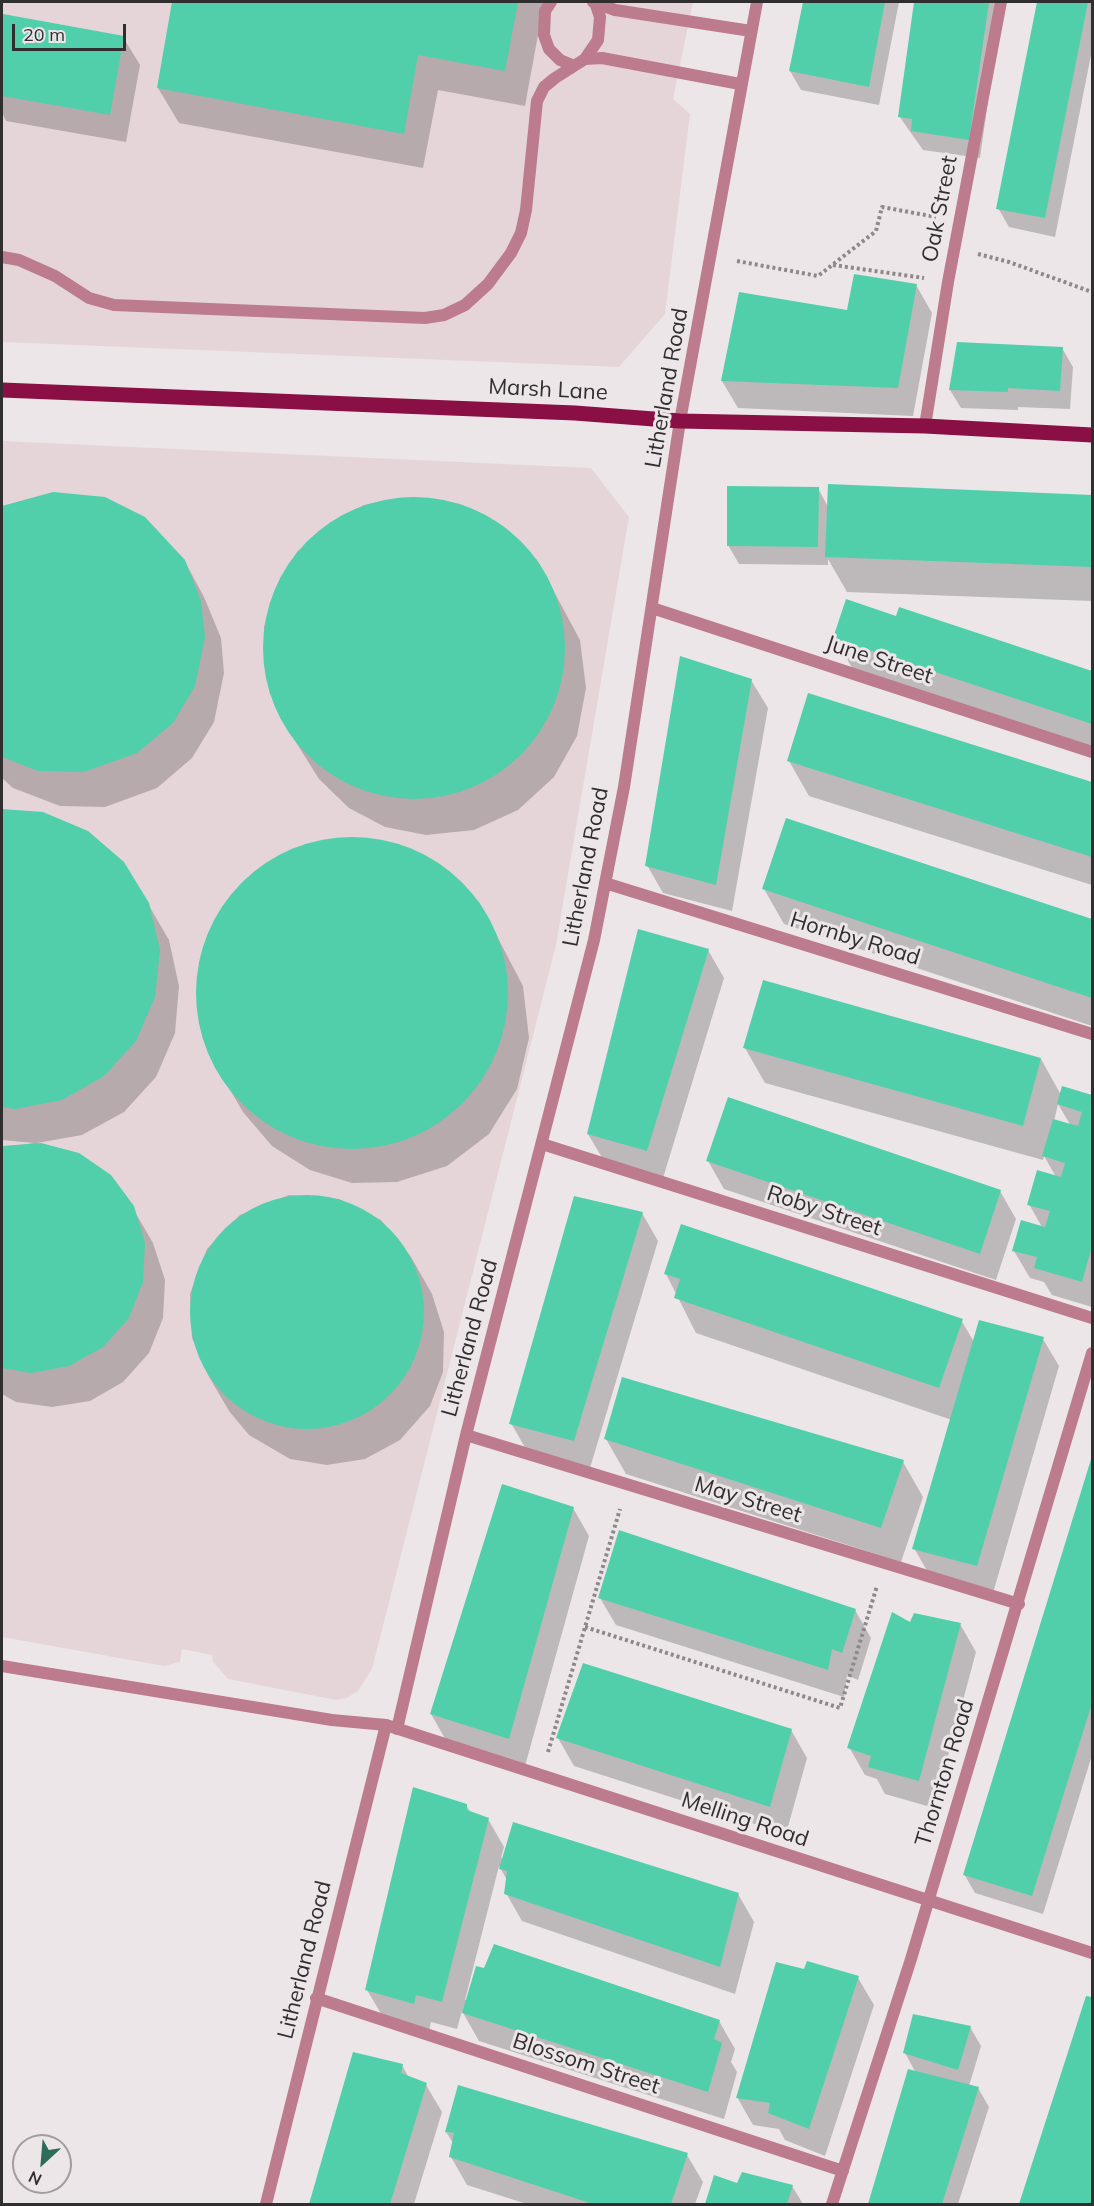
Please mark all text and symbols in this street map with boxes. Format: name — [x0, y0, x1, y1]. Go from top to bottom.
scale bar — [15, 12, 129, 50]
text: 20 m — [23, 23, 65, 46]
street label: Oak Street — [917, 153, 963, 265]
street label: Litherland Road — [640, 306, 694, 470]
street label: Marsh Lane — [488, 374, 608, 406]
street label: June Street — [822, 630, 936, 690]
street label: Litherland Road — [558, 785, 614, 949]
street label: Hornby Road — [787, 907, 923, 971]
street label: Roby Street — [763, 1180, 885, 1242]
street label: Litherland Road — [436, 1256, 504, 1420]
street label: May Street — [691, 1471, 805, 1529]
street label: Thornton Road — [910, 1696, 980, 1850]
street label: Melling Road — [678, 1787, 812, 1853]
street label: Litherland Road — [273, 1878, 337, 2042]
street label: Blossom Street — [509, 2028, 663, 2100]
north arrow — [12, 2134, 72, 2194]
text: N — [25, 2167, 45, 2190]

